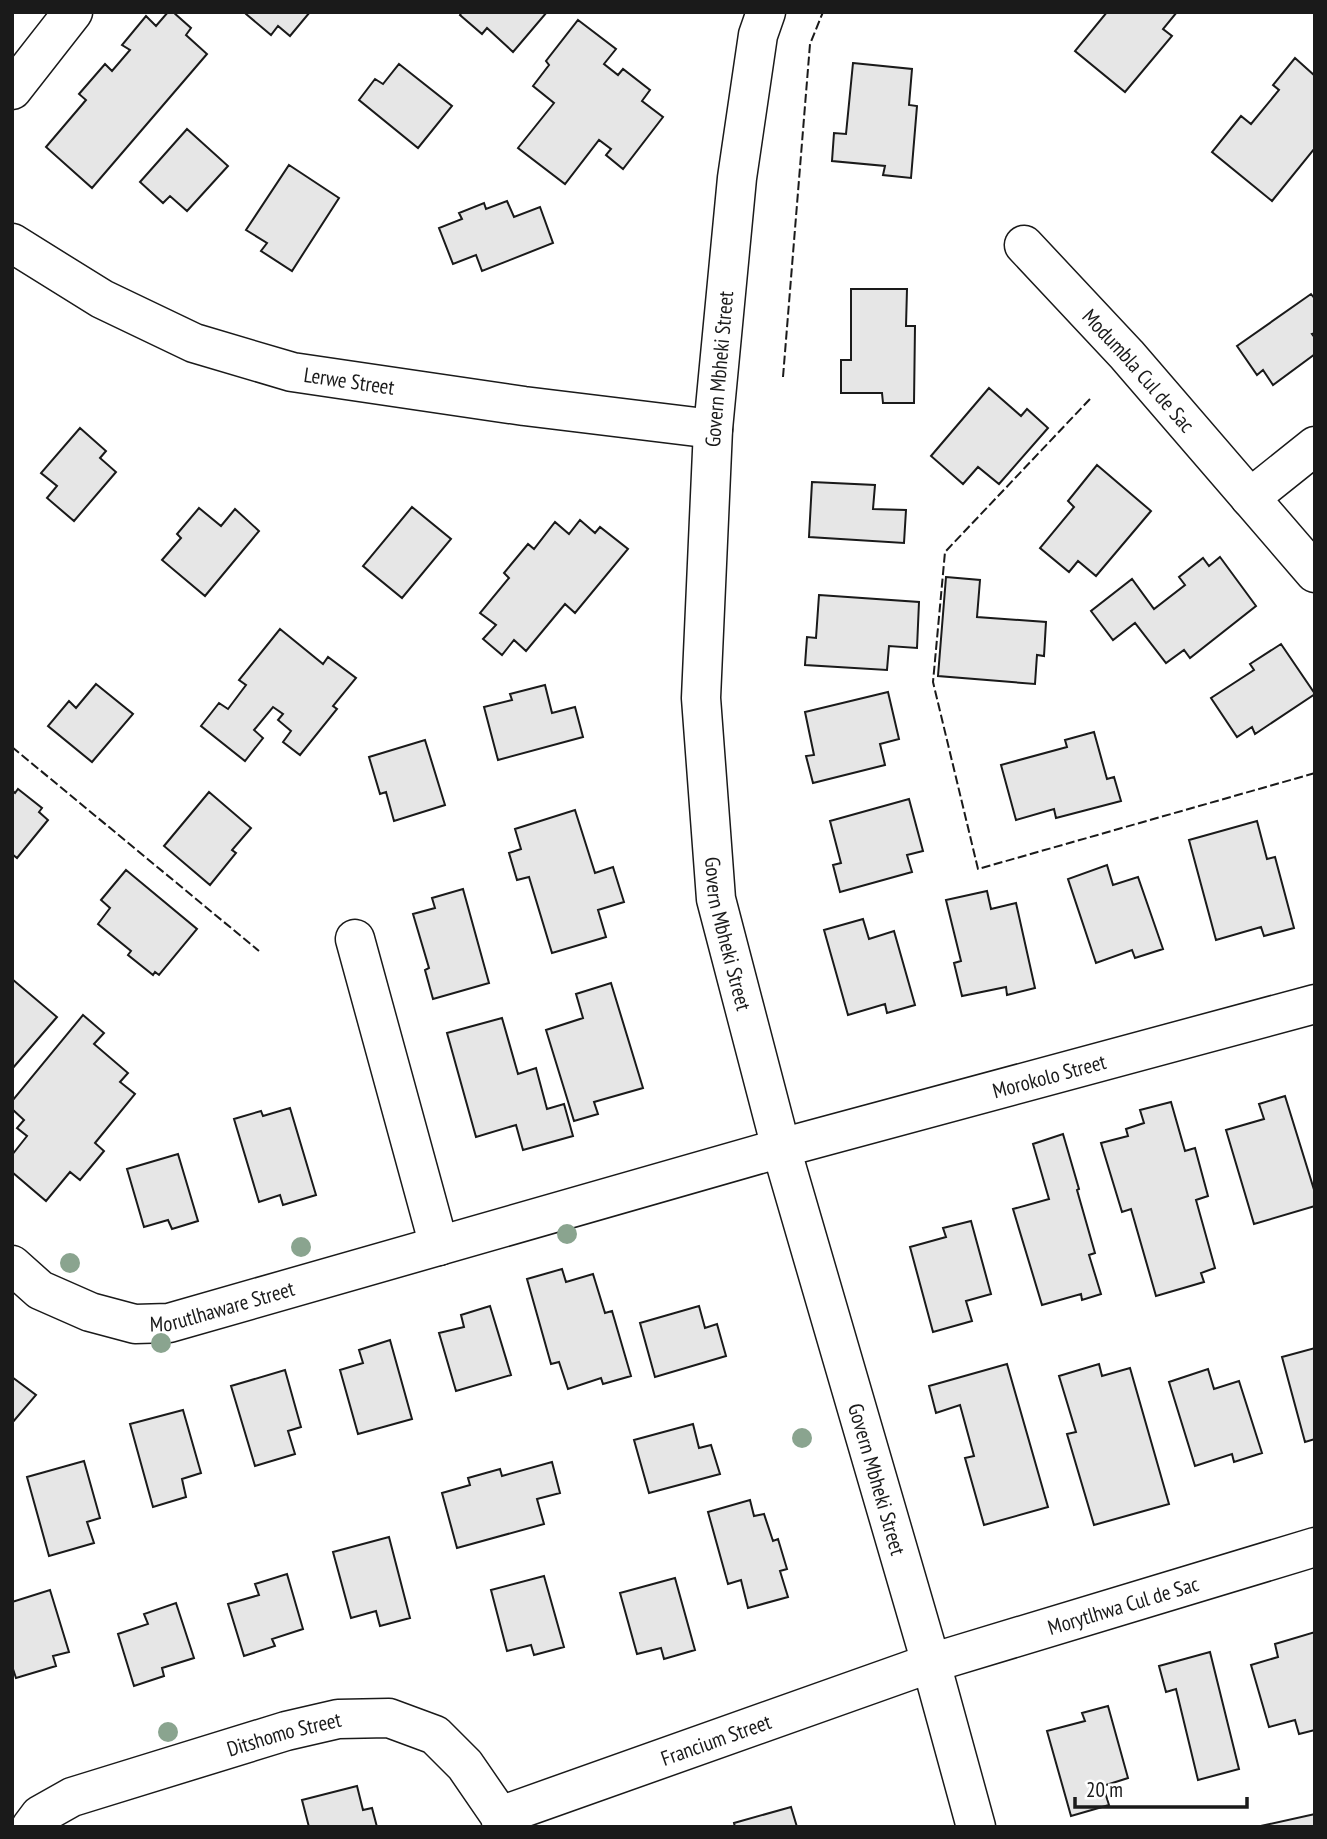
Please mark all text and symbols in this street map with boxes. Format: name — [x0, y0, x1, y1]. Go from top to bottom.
street label: Govern Mbheki Street — [699, 290, 739, 448]
street label: Modumbla Cul de Sac — [1077, 303, 1201, 438]
street label: Lerwe Street — [302, 360, 396, 400]
street label: Govern Mbheki Street — [699, 856, 758, 1013]
street label: Morokolo Street — [989, 1047, 1109, 1104]
street label: Morutlhaware Street — [149, 1274, 298, 1337]
street label: Govern Mbheki Street — [843, 1400, 912, 1558]
street label: Morytlhwa Cul de Sac — [1044, 1569, 1202, 1640]
street label: Ditshomo Street — [223, 1705, 344, 1762]
street label: Francium Street — [657, 1707, 775, 1771]
scale bar — [1075, 1766, 1246, 1810]
text: 20 m — [1086, 1776, 1123, 1803]

